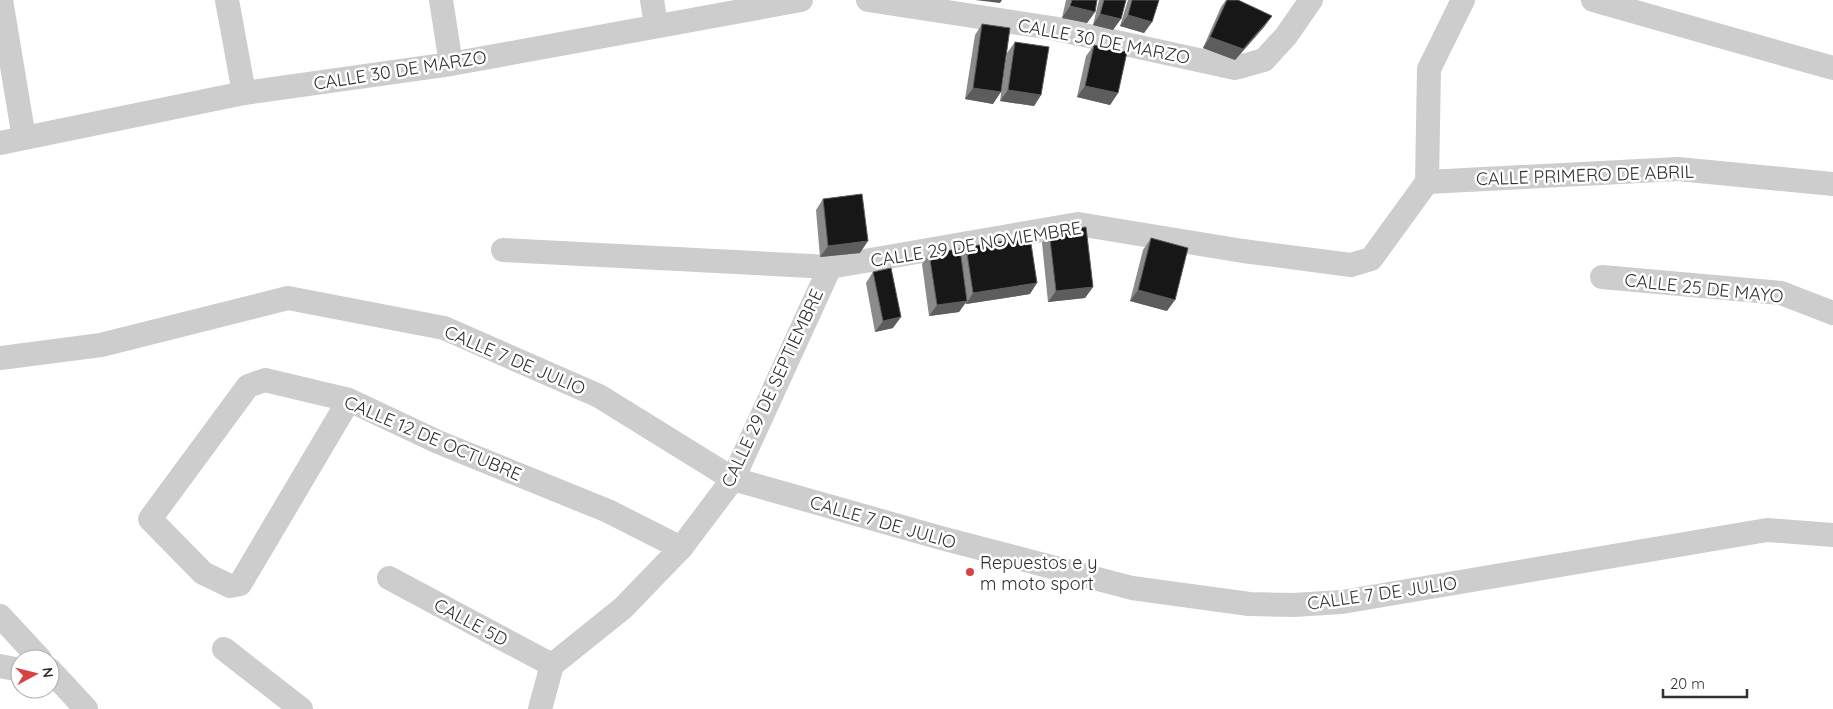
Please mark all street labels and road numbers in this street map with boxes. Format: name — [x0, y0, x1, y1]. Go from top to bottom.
street label: CALLE 30 DE MARZO — [1016, 13, 1192, 69]
street label: CALLE 30 DE MARZO — [312, 45, 488, 95]
street label: CALLE PRIMERO DE ABRIL — [1476, 160, 1695, 190]
street label: CALLE 29 DE NOVIEMBRE — [869, 216, 1083, 272]
street label: CALLE 25 DE MAYO — [1623, 268, 1785, 308]
street label: CALLE 29 DE SEPTIEMBRE — [716, 285, 828, 491]
street label: CALLE 7 DE JULIO — [441, 320, 589, 400]
street label: CALLE 12 DE OCTUBRE — [341, 390, 525, 486]
street label: CALLE 7 DE JULIO — [807, 490, 959, 554]
street label: CALLE 7 DE JULIO — [1306, 571, 1458, 615]
street label: CALLE 5D — [430, 593, 512, 651]

